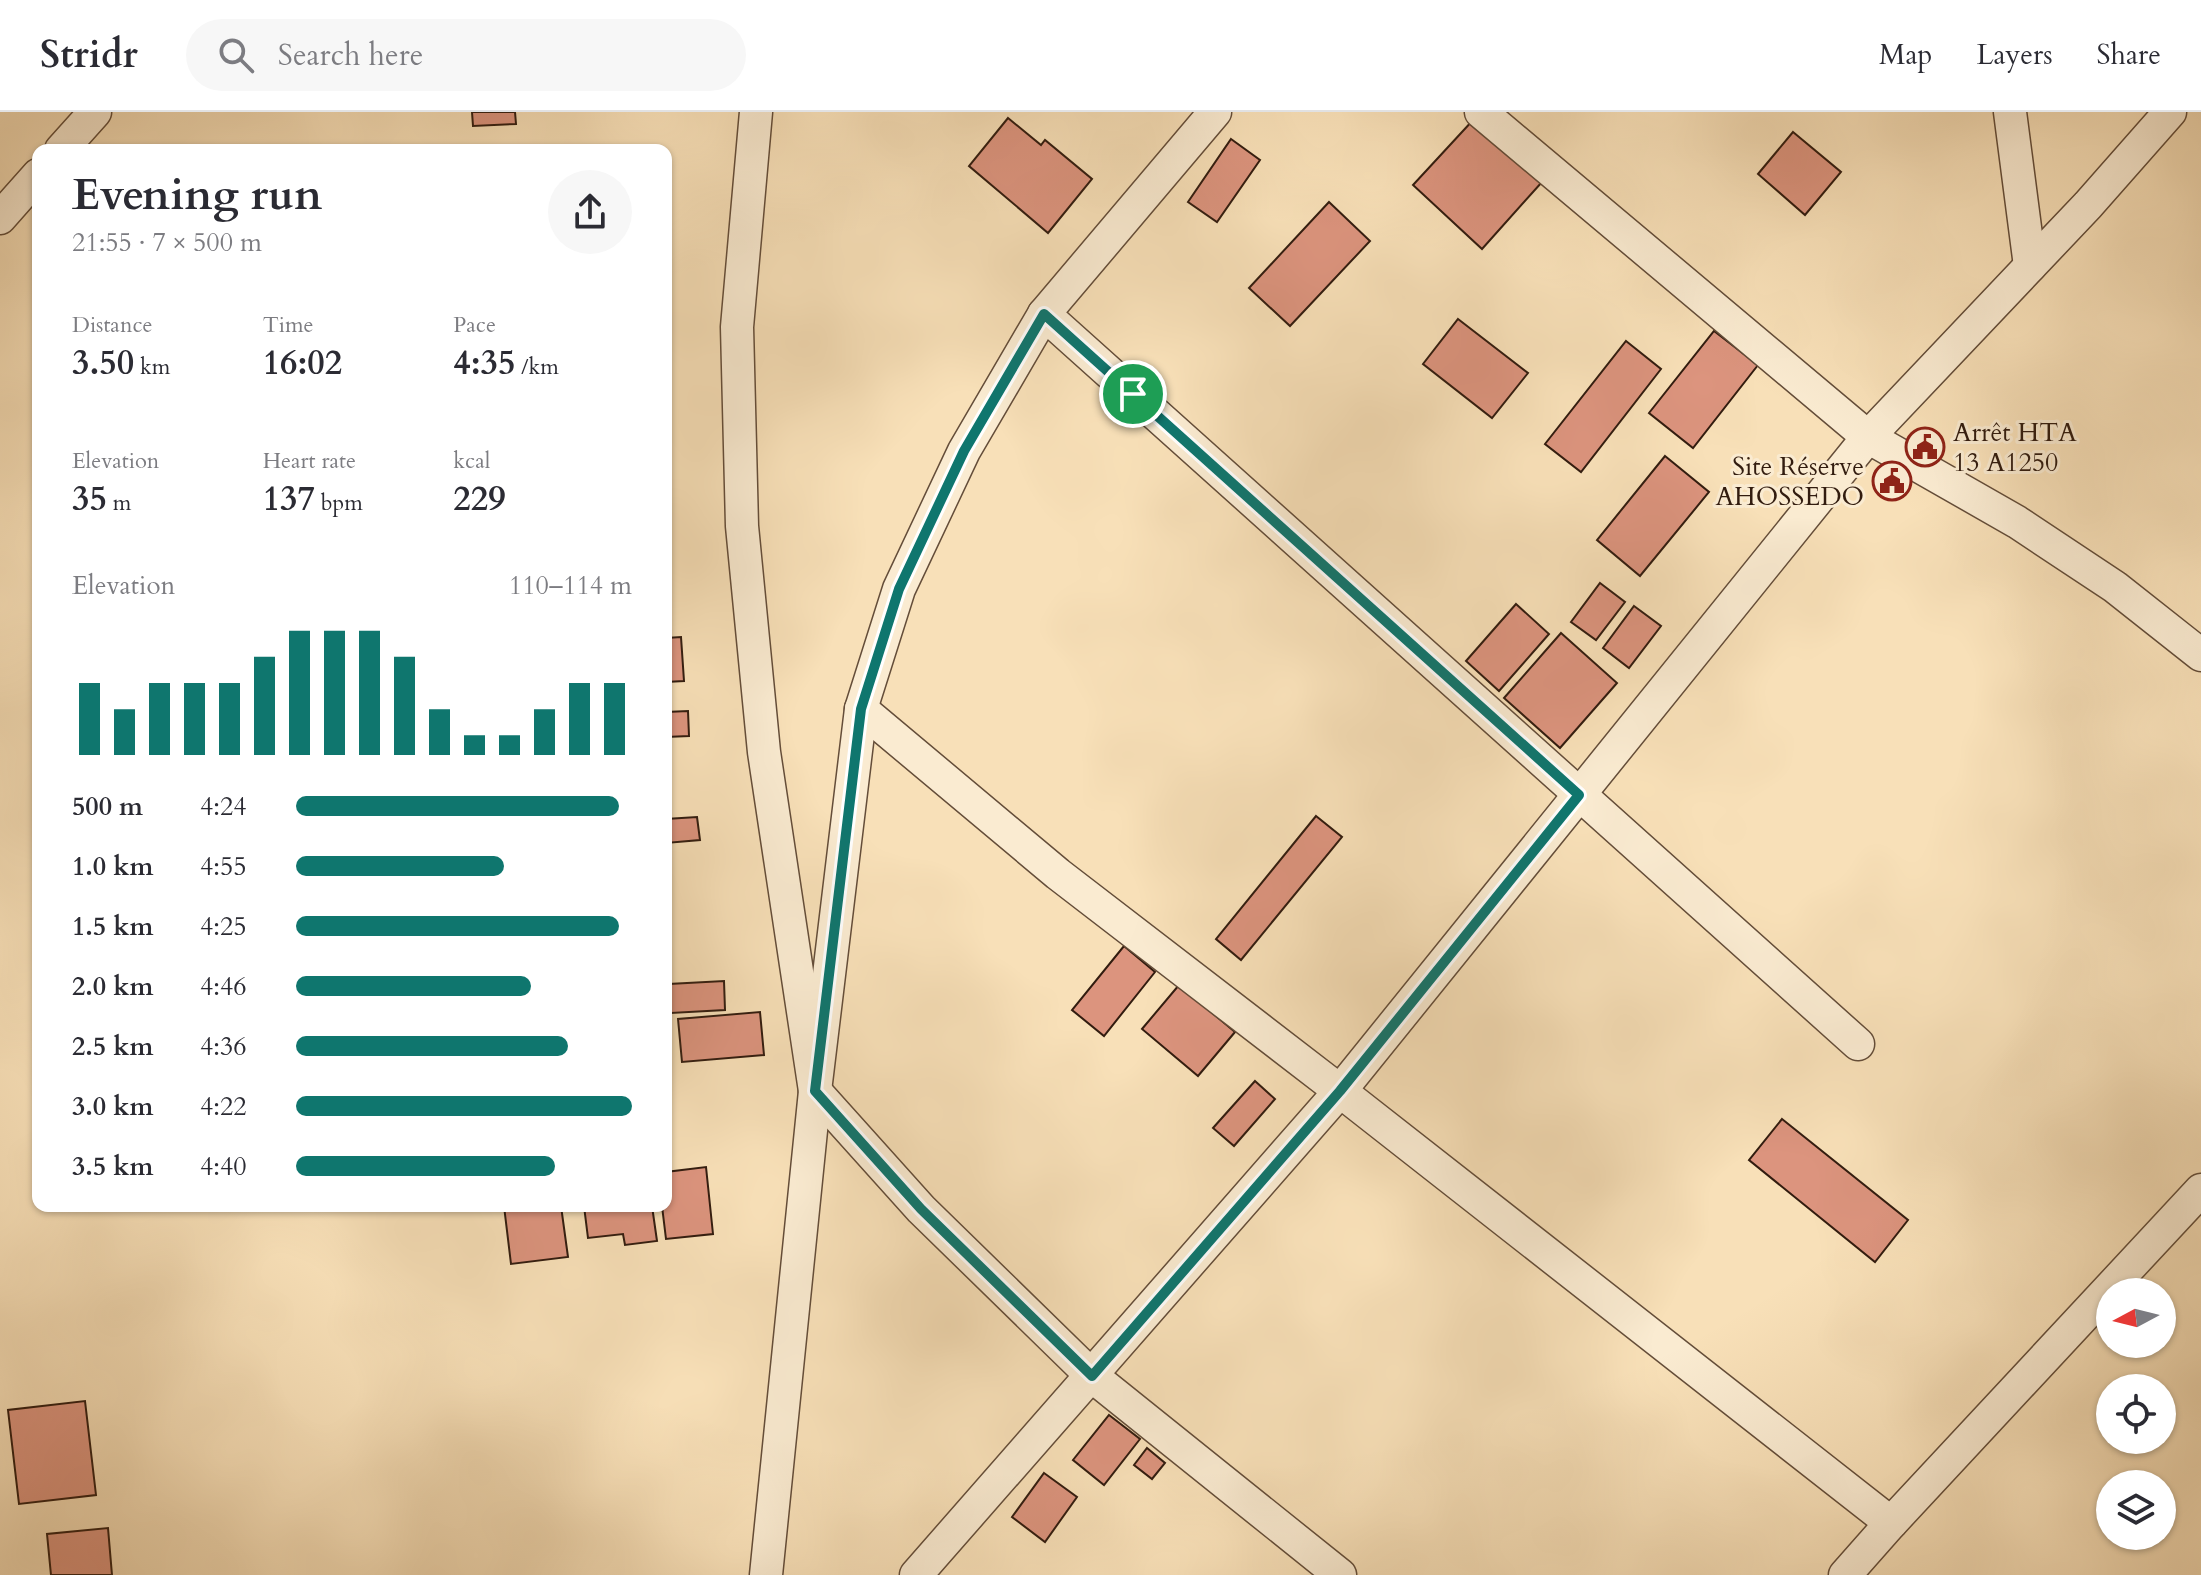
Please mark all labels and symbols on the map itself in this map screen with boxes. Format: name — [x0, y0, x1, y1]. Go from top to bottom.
pin — [1099, 360, 1167, 428]
place label: Arrêt HTA 13 A1250 — [1953, 415, 2077, 480]
public building icon: Arrêt HTA 13 A1250 — [1904, 426, 1946, 468]
place label: Site Réserve AHOSSEDO — [1716, 449, 1864, 514]
public building icon: Site Réserve AHOSSEDO — [1871, 460, 1913, 502]
north arrow — [2096, 1278, 2176, 1358]

